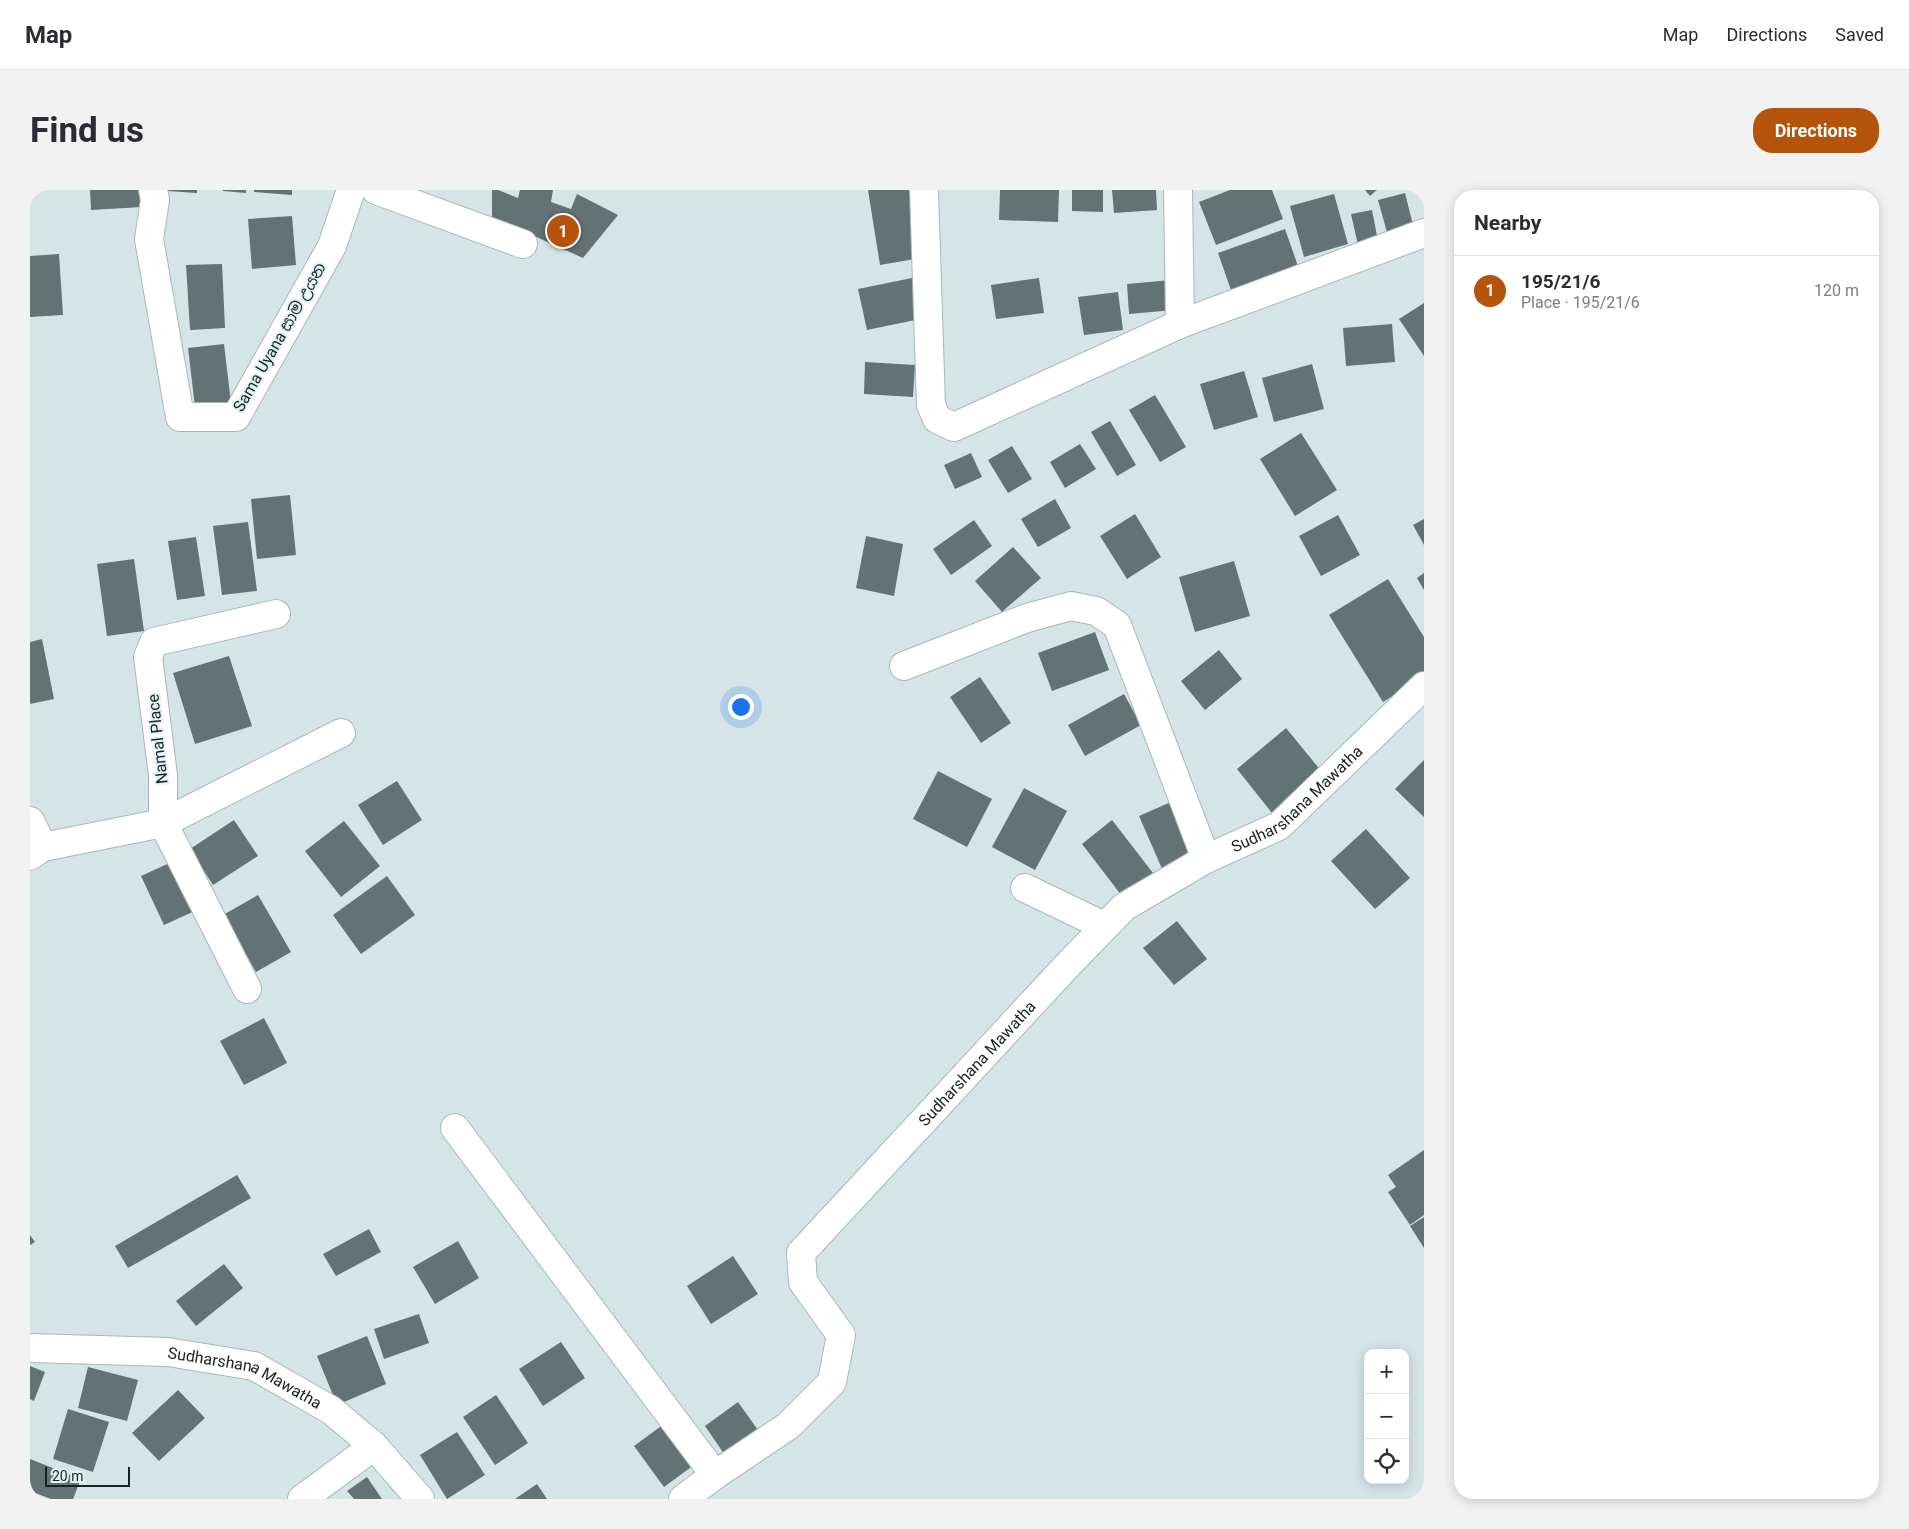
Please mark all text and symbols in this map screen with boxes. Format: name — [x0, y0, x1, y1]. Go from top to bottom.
text: Map — [25, 21, 72, 49]
text: Map — [1663, 24, 1698, 45]
text: Directions — [1726, 24, 1807, 45]
text: Saved — [1835, 24, 1884, 45]
button: Directions — [1753, 108, 1879, 153]
text: Find us — [30, 110, 144, 151]
text: Nearby — [1474, 211, 1541, 235]
pin: 1 — [547, 212, 579, 250]
street label: Sama Uyana සාම උයන — [229, 260, 330, 415]
text: 195/21/6 — [1521, 270, 1601, 293]
text: 1 — [1485, 281, 1495, 300]
text: 120 m — [1814, 281, 1859, 300]
text: Place · 195/21/6 — [1521, 293, 1640, 312]
street label: Namal Place — [143, 693, 172, 785]
your location — [728, 694, 754, 720]
street label: Sudharshana Mawatha — [1228, 742, 1367, 856]
street label: Sudharshana Mawatha — [915, 997, 1040, 1130]
street label: Sudharshana Mawatha — [166, 1343, 325, 1413]
map controls — [1364, 1349, 1409, 1484]
button: + — [1364, 1349, 1409, 1394]
button: − — [1364, 1394, 1409, 1439]
button: locate — [1364, 1439, 1409, 1484]
scale bar — [45, 1464, 130, 1487]
text: 20 m — [52, 1468, 84, 1484]

